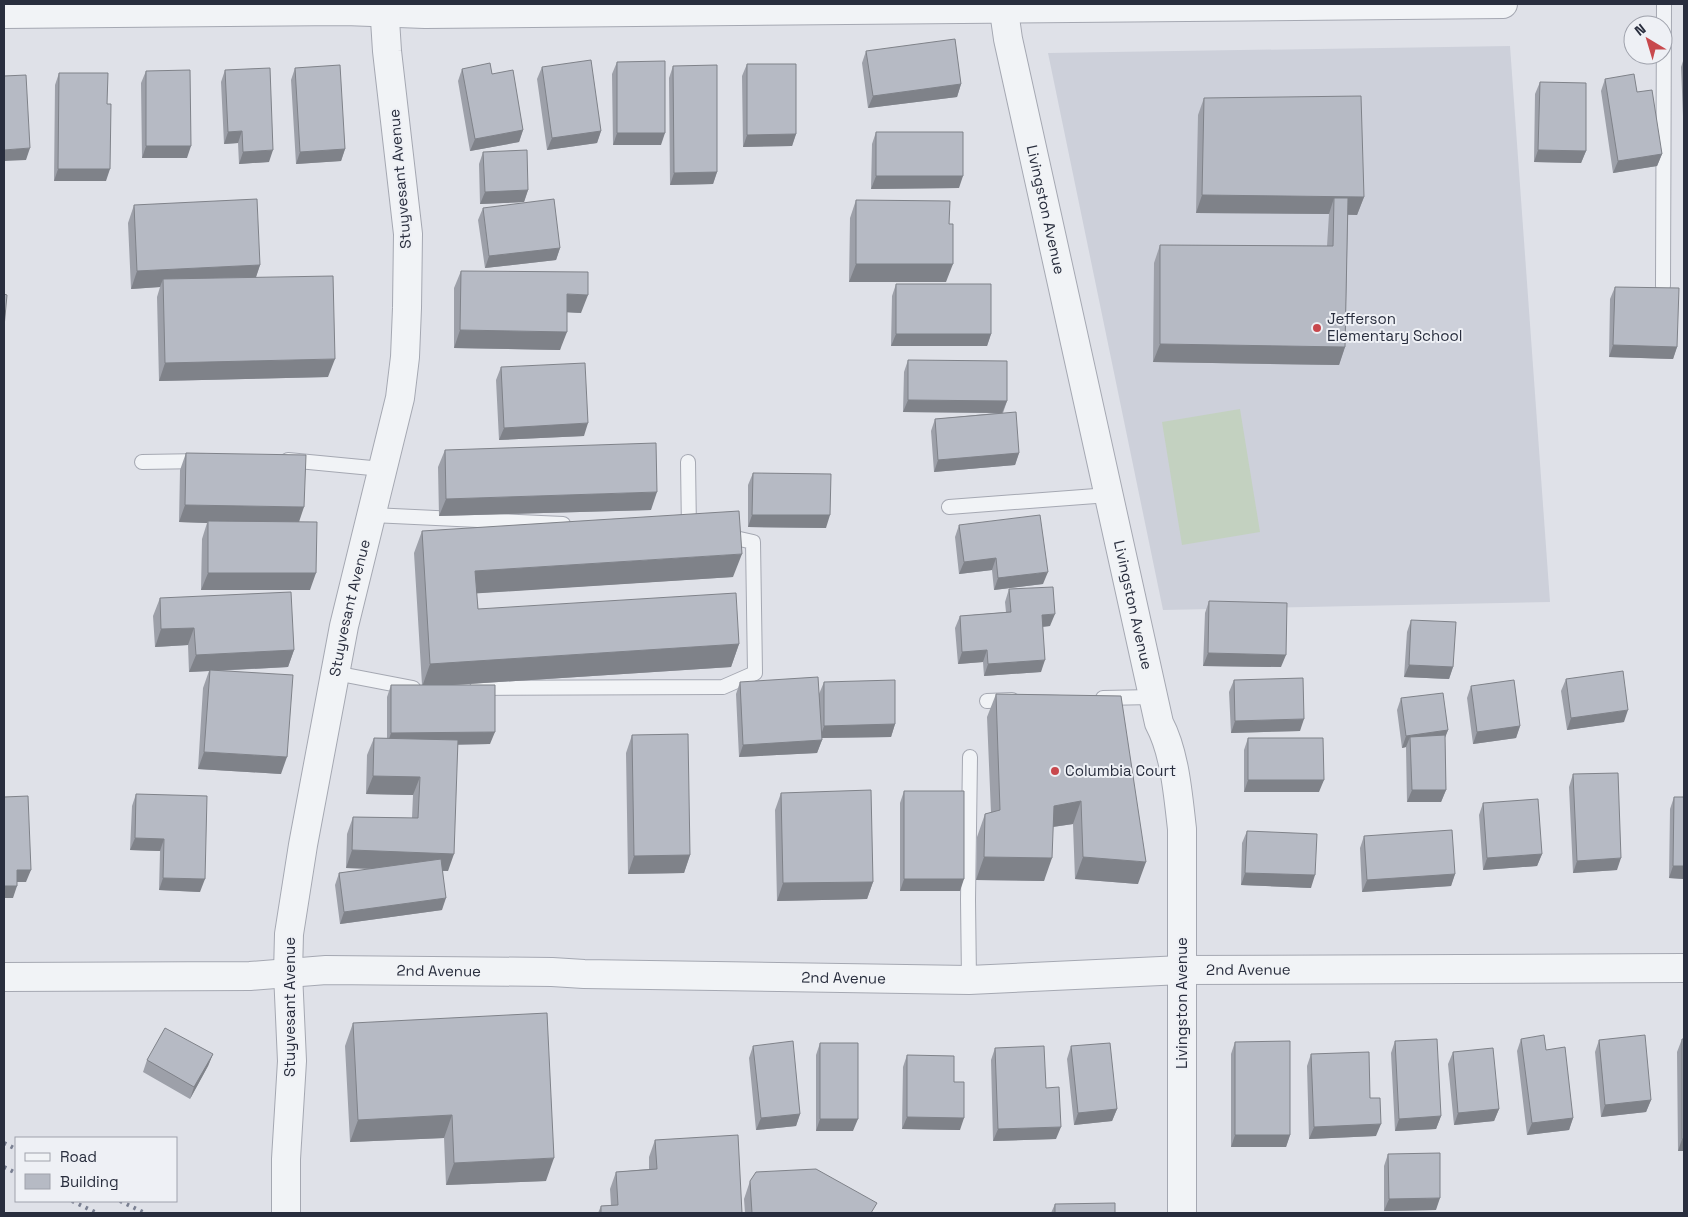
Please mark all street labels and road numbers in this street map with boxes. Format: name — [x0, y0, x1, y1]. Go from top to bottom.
street label: Stuyvesant Avenue — [384, 108, 415, 250]
street label: Livingston Avenue — [1023, 143, 1070, 276]
street label: Stuyvesant Avenue — [325, 537, 374, 678]
street label: Livingston Avenue — [1110, 538, 1157, 672]
street label: Stuyvesant Avenue — [280, 937, 299, 1077]
street label: Livingston Avenue — [1172, 937, 1191, 1069]
street label: 2nd Avenue — [1206, 960, 1291, 979]
street label: 2nd Avenue — [396, 961, 481, 980]
street label: 2nd Avenue — [801, 967, 886, 988]

